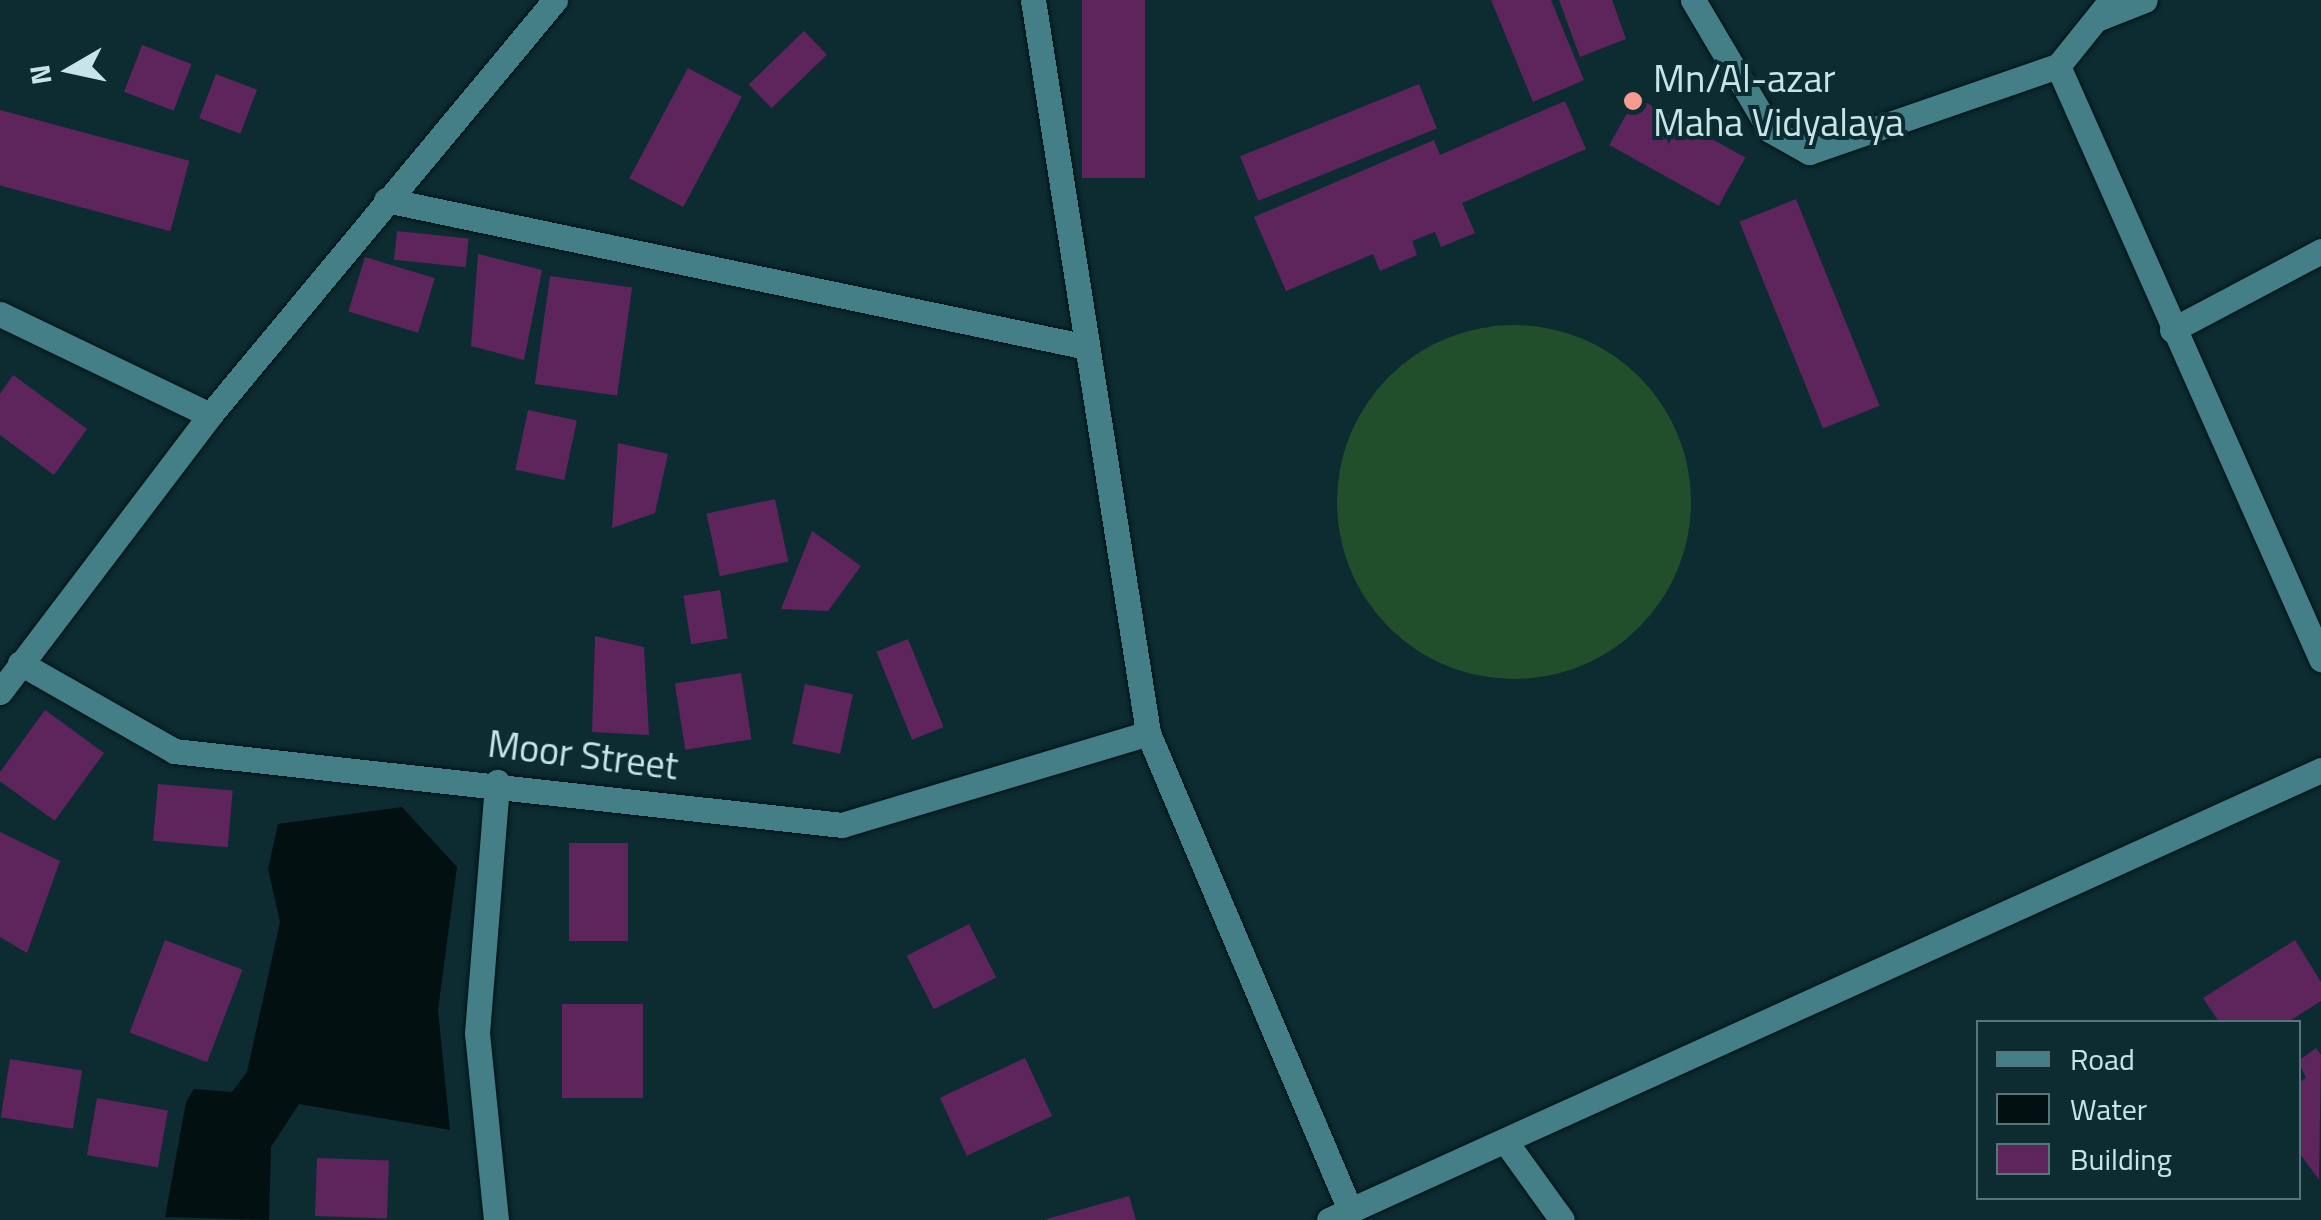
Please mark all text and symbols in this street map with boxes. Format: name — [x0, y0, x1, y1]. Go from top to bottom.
north arrow — [20, 20, 120, 120]
place label: Mn/Al-azar Maha Vidyalaya — [1653, 56, 1904, 146]
text: N — [17, 62, 63, 88]
marker: Mn/Al-azar Maha Vidyalaya — [1622, 90, 1644, 112]
street label: Moor Street — [485, 721, 681, 789]
legend — [1976, 1020, 2301, 1200]
text: Road — [2070, 1036, 2135, 1082]
text: Water — [2070, 1086, 2147, 1132]
text: Building — [2070, 1136, 2172, 1182]

